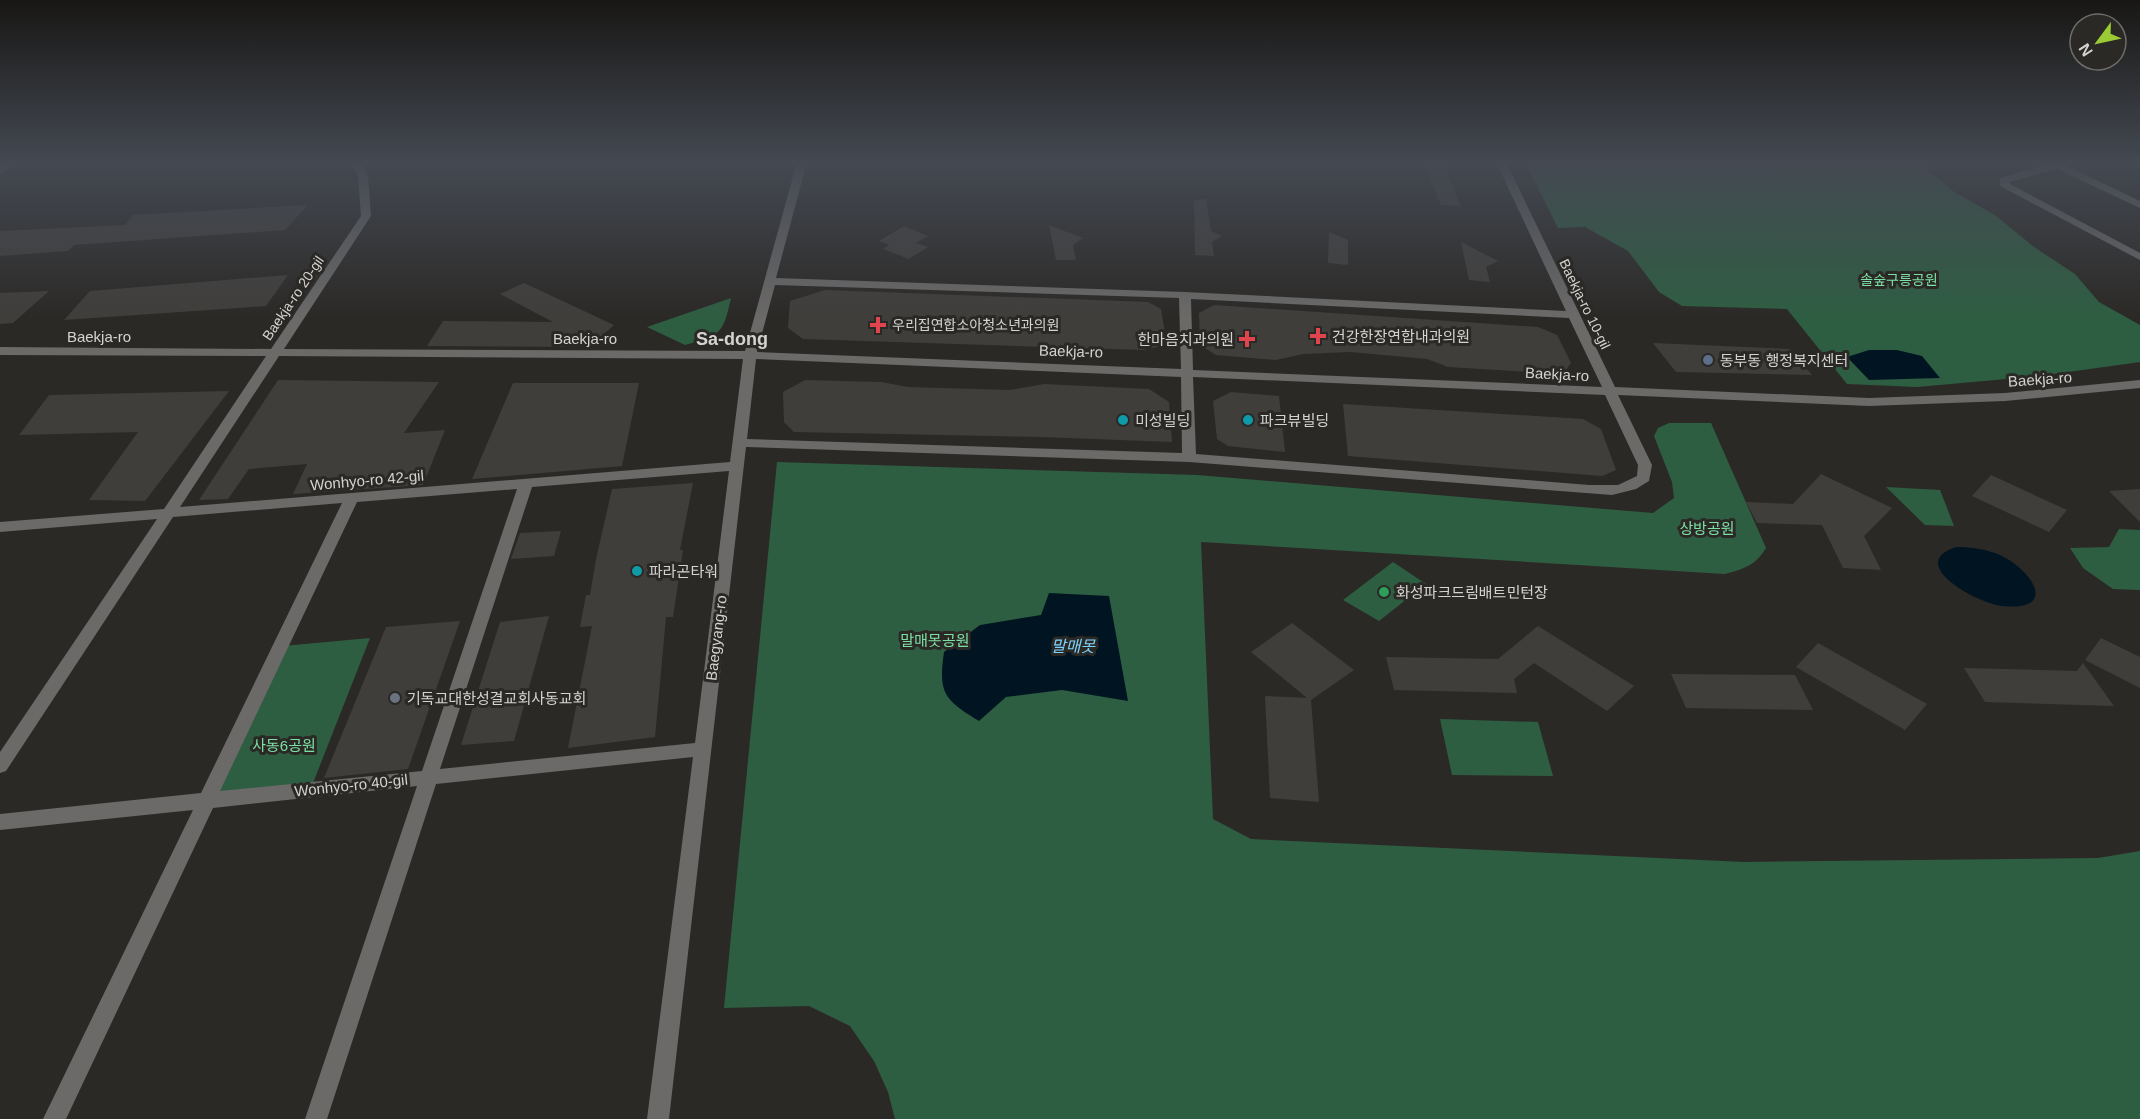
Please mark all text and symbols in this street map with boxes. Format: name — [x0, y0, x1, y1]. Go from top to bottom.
north arrow — [2068, 12, 2128, 72]
text: N — [2076, 40, 2096, 59]
street label: Baekja-ro 20-gil — [259, 253, 327, 343]
street label: Baekja-ro 10-gil — [1556, 256, 1614, 352]
park label: 솔숲구릉공원 — [1860, 272, 1938, 288]
marker: 우리집연합소아청소년과의원 — [869, 316, 887, 334]
place label: 우리집연합소아청소년과의원 — [892, 317, 1059, 333]
marker: 건강한장연합내과의원 — [1309, 327, 1327, 345]
street label: Baekja-ro — [67, 328, 131, 345]
place label: 건강한장연합내과의원 — [1332, 328, 1470, 345]
district label: Sa-dong — [696, 329, 768, 349]
street label: Baekja-ro — [553, 330, 617, 347]
marker: 한마음치과의원 — [1238, 330, 1256, 348]
place label: 한마음치과의원 — [1137, 331, 1234, 348]
street label: Baekja-ro — [1039, 341, 1103, 361]
place label: 동부동 행정복지센터 — [1720, 352, 1848, 369]
marker: 동부동 행정복지센터 — [1701, 353, 1715, 367]
street label: Baekja-ro — [1524, 364, 1590, 384]
street label: Baekja-ro — [2007, 368, 2073, 390]
place label: 미성빌딩 — [1135, 412, 1190, 429]
place label: 파크뷰빌딩 — [1260, 412, 1329, 429]
marker: 미성빌딩 — [1116, 413, 1130, 427]
marker: 파크뷰빌딩 — [1241, 413, 1255, 427]
street label: Wonhyo-ro 42-gil — [309, 467, 425, 493]
park label: 상방공원 — [1679, 520, 1735, 537]
place label: 파라곤타워 — [649, 563, 718, 580]
marker: 파라곤타워 — [630, 564, 644, 578]
place label: 화성파크드림배트민턴장 — [1396, 584, 1548, 601]
marker: 화성파크드림배트민턴장 — [1377, 585, 1391, 599]
street label: Baegyang-ro — [702, 594, 730, 682]
park label: 말매못공원 — [900, 632, 970, 649]
water label: 말매못 — [1051, 638, 1096, 655]
place label: 기독교대한성결교회사동교회 — [407, 690, 586, 707]
marker: 기독교대한성결교회사동교회 — [388, 691, 402, 705]
park label: 사동6공원 — [252, 737, 316, 754]
street label: Wonhyo-ro 40-gil — [293, 771, 409, 799]

